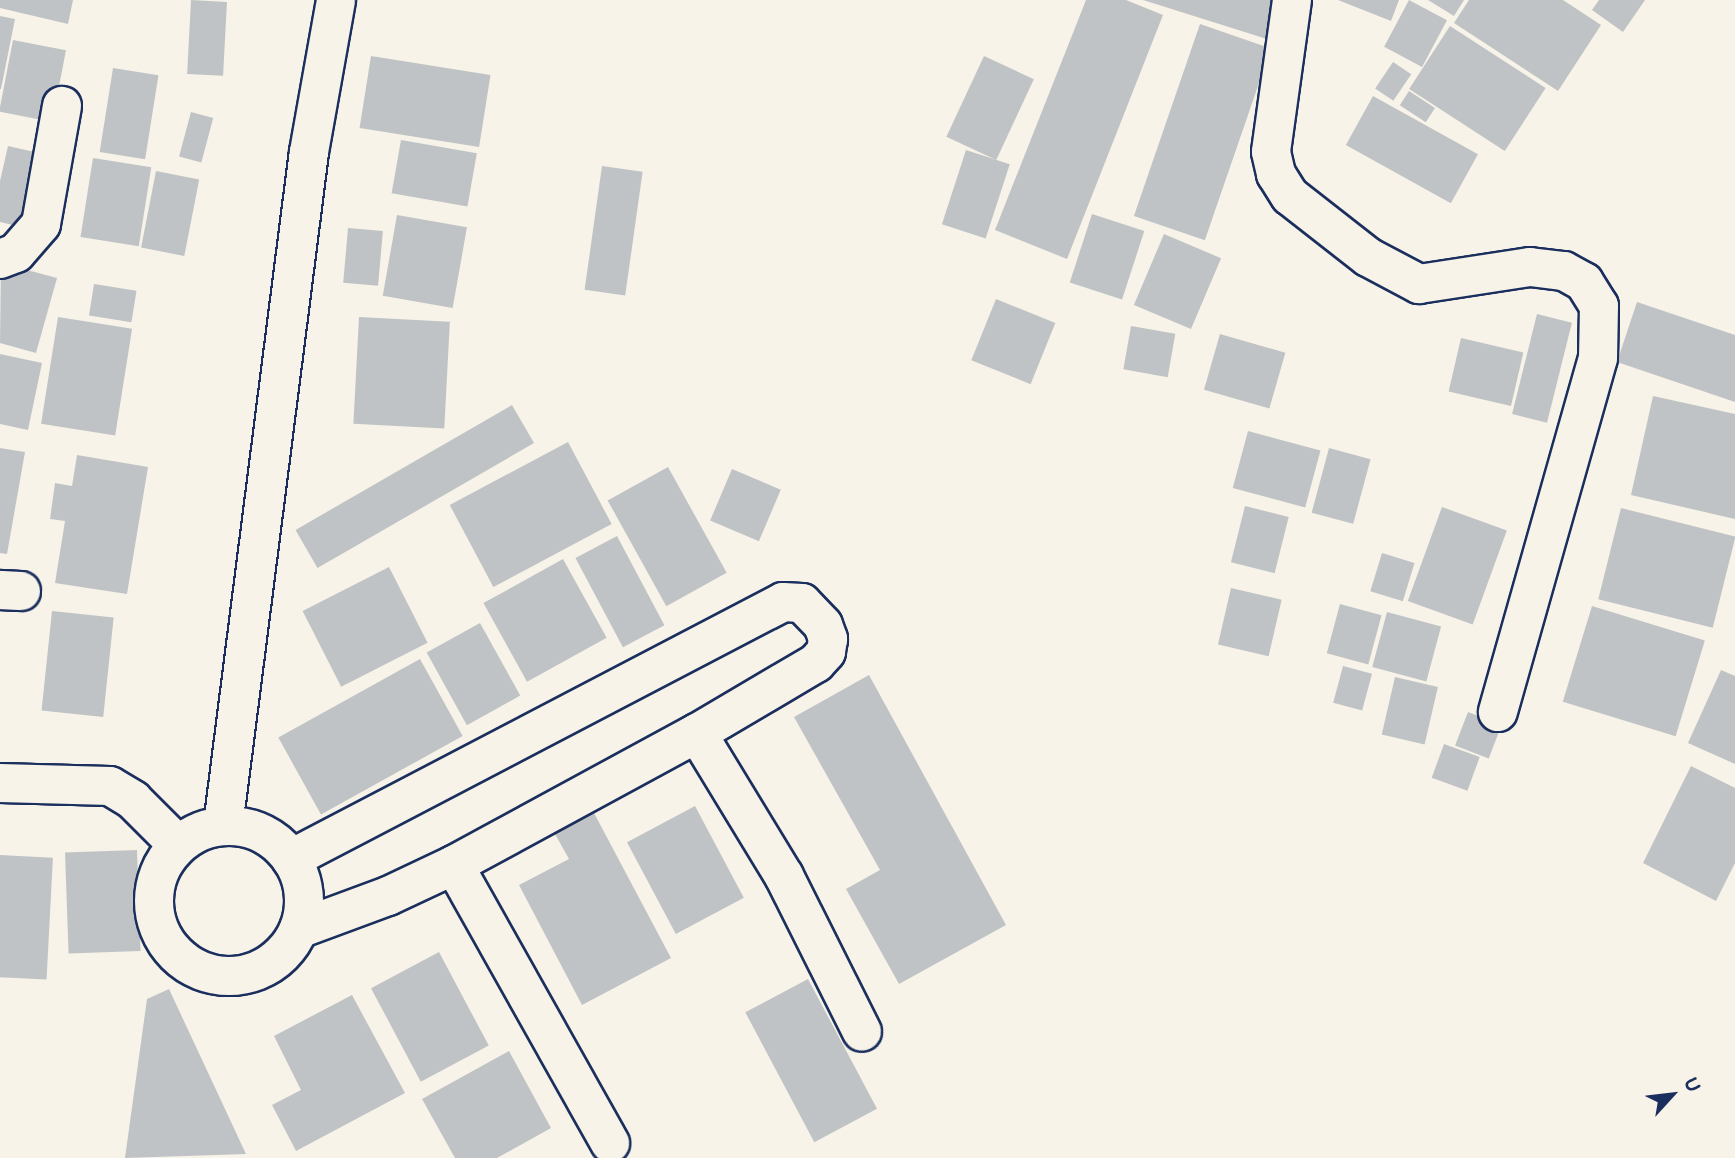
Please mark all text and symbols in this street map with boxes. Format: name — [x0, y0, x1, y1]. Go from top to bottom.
north arrow — [1637, 1060, 1707, 1130]
text: U — [1678, 1074, 1704, 1096]

